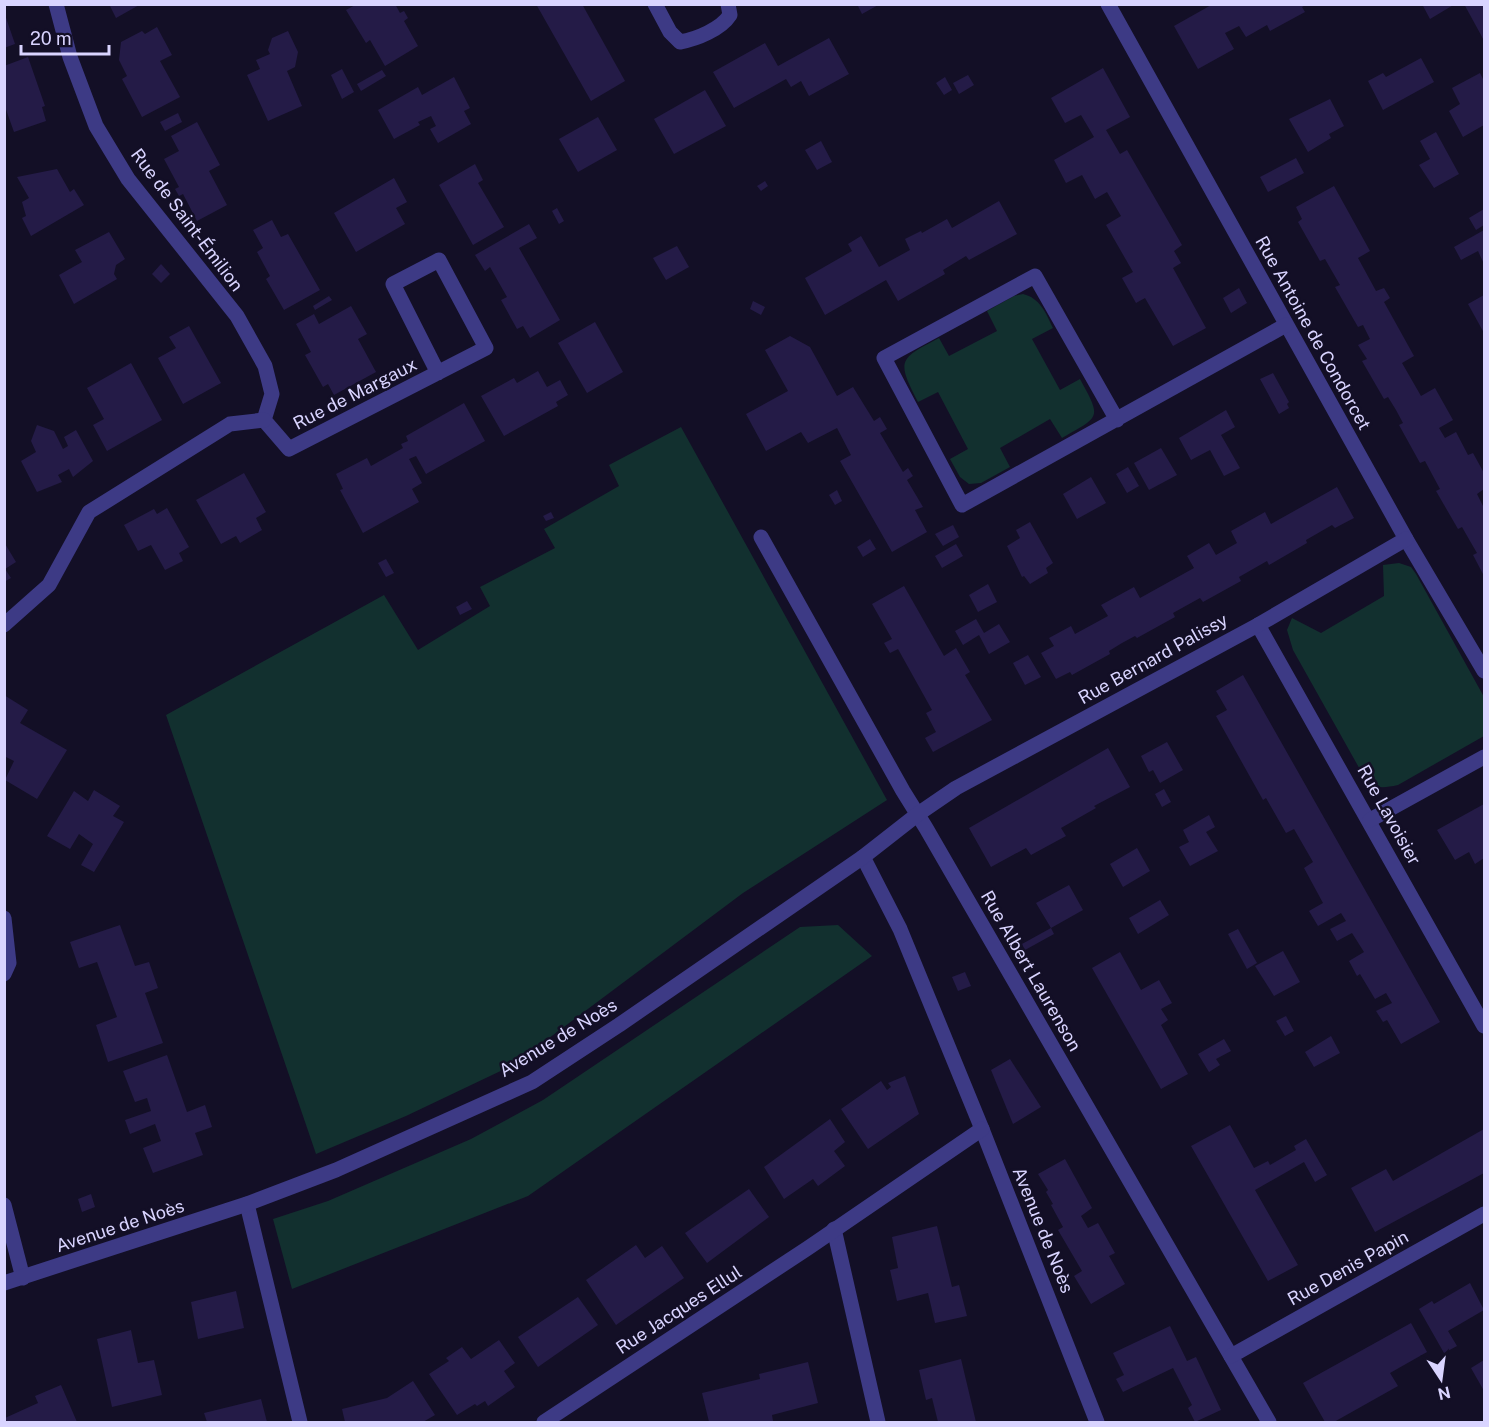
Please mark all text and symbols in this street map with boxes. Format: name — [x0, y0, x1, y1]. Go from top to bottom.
scale bar — [21, 18, 110, 56]
text: 20 m — [30, 28, 72, 49]
street label: Rue de Saint-Émilion — [127, 144, 249, 295]
street label: Rue Antoine de Condorcet — [1251, 232, 1376, 433]
street label: Rue de Margaux — [289, 353, 420, 434]
street label: Rue Bernard Palissy — [1074, 609, 1231, 708]
street label: Rue Lavoisier — [1353, 761, 1426, 868]
street label: Rue Albert Laurenson — [977, 887, 1086, 1055]
street label: Avenue de Noès — [495, 994, 621, 1081]
street label: Avenue de Noès — [1009, 1164, 1078, 1296]
street label: Avenue de Noès — [53, 1195, 187, 1256]
street label: Rue Denis Papin — [1284, 1226, 1412, 1309]
street label: Rue Jacques Ellul — [612, 1261, 746, 1358]
north arrow — [1411, 1349, 1471, 1409]
text: N — [1436, 1382, 1452, 1404]

